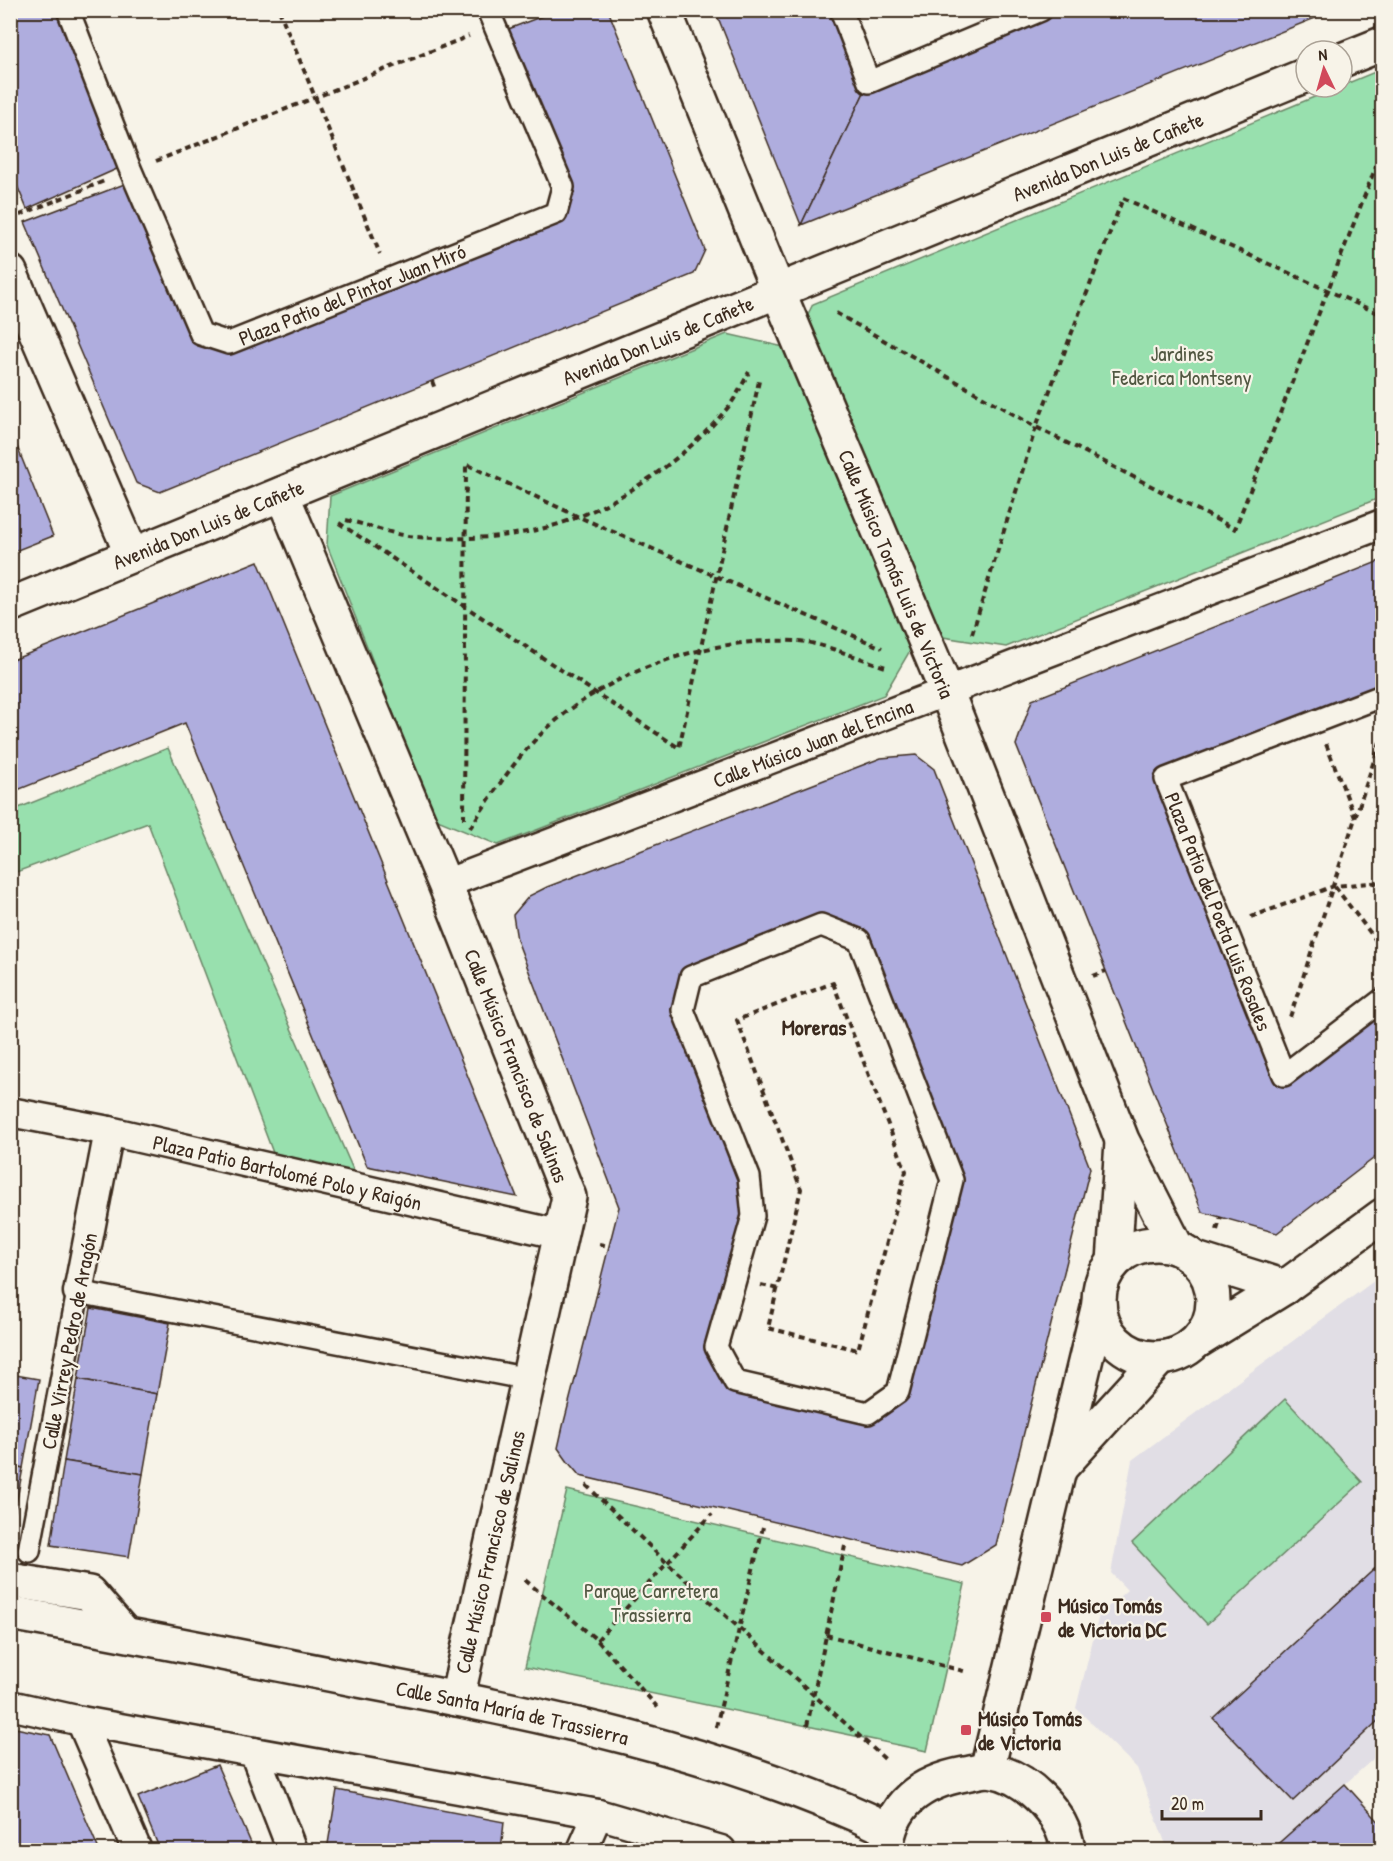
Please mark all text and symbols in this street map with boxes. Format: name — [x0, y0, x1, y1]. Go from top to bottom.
north arrow — [1294, 39, 1354, 99]
text: N — [1317, 43, 1328, 65]
street label: Avenida Don Luis de Cañete — [1008, 104, 1208, 208]
street label: Plaza Patio del Pintor Juan Miró — [234, 236, 470, 352]
street label: Avenida Don Luis de Cañete — [558, 288, 758, 392]
park label: Jardines Federica Montseny — [1111, 339, 1252, 392]
street label: Calle Músico Tomás Luis de Victoria — [832, 445, 962, 702]
street label: Avenida Don Luis de Cañete — [108, 472, 308, 576]
street label: Calle Músico Juan del Encina — [708, 691, 917, 794]
street label: Plaza Patio del Poeta Luis Rosales — [1158, 788, 1279, 1035]
street label: Calle Músico Francisco de Salinas — [458, 945, 576, 1187]
district label: Moreras — [782, 1012, 847, 1042]
street label: Plaza Patio Bartolomé Polo y Raigón — [150, 1127, 425, 1217]
street label: Calle Virrey Pedro de Aragón — [34, 1230, 104, 1452]
street label: Calle Músico Francisco de Salinas — [448, 1428, 532, 1676]
park label: Parque Carretera Trassierra — [584, 1576, 718, 1629]
place label: Músico Tomás de Victoria DC — [1058, 1591, 1167, 1644]
marker: Músico Tomás de Victoria DC — [1039, 1610, 1053, 1624]
street label: Calle Santa María de Trassierra — [393, 1673, 632, 1752]
place label: Músico Tomás de Victoria — [978, 1704, 1082, 1757]
marker: Músico Tomás de Victoria — [959, 1723, 973, 1737]
scale bar — [1162, 1783, 1261, 1821]
text: 20 m — [1171, 1791, 1204, 1816]

